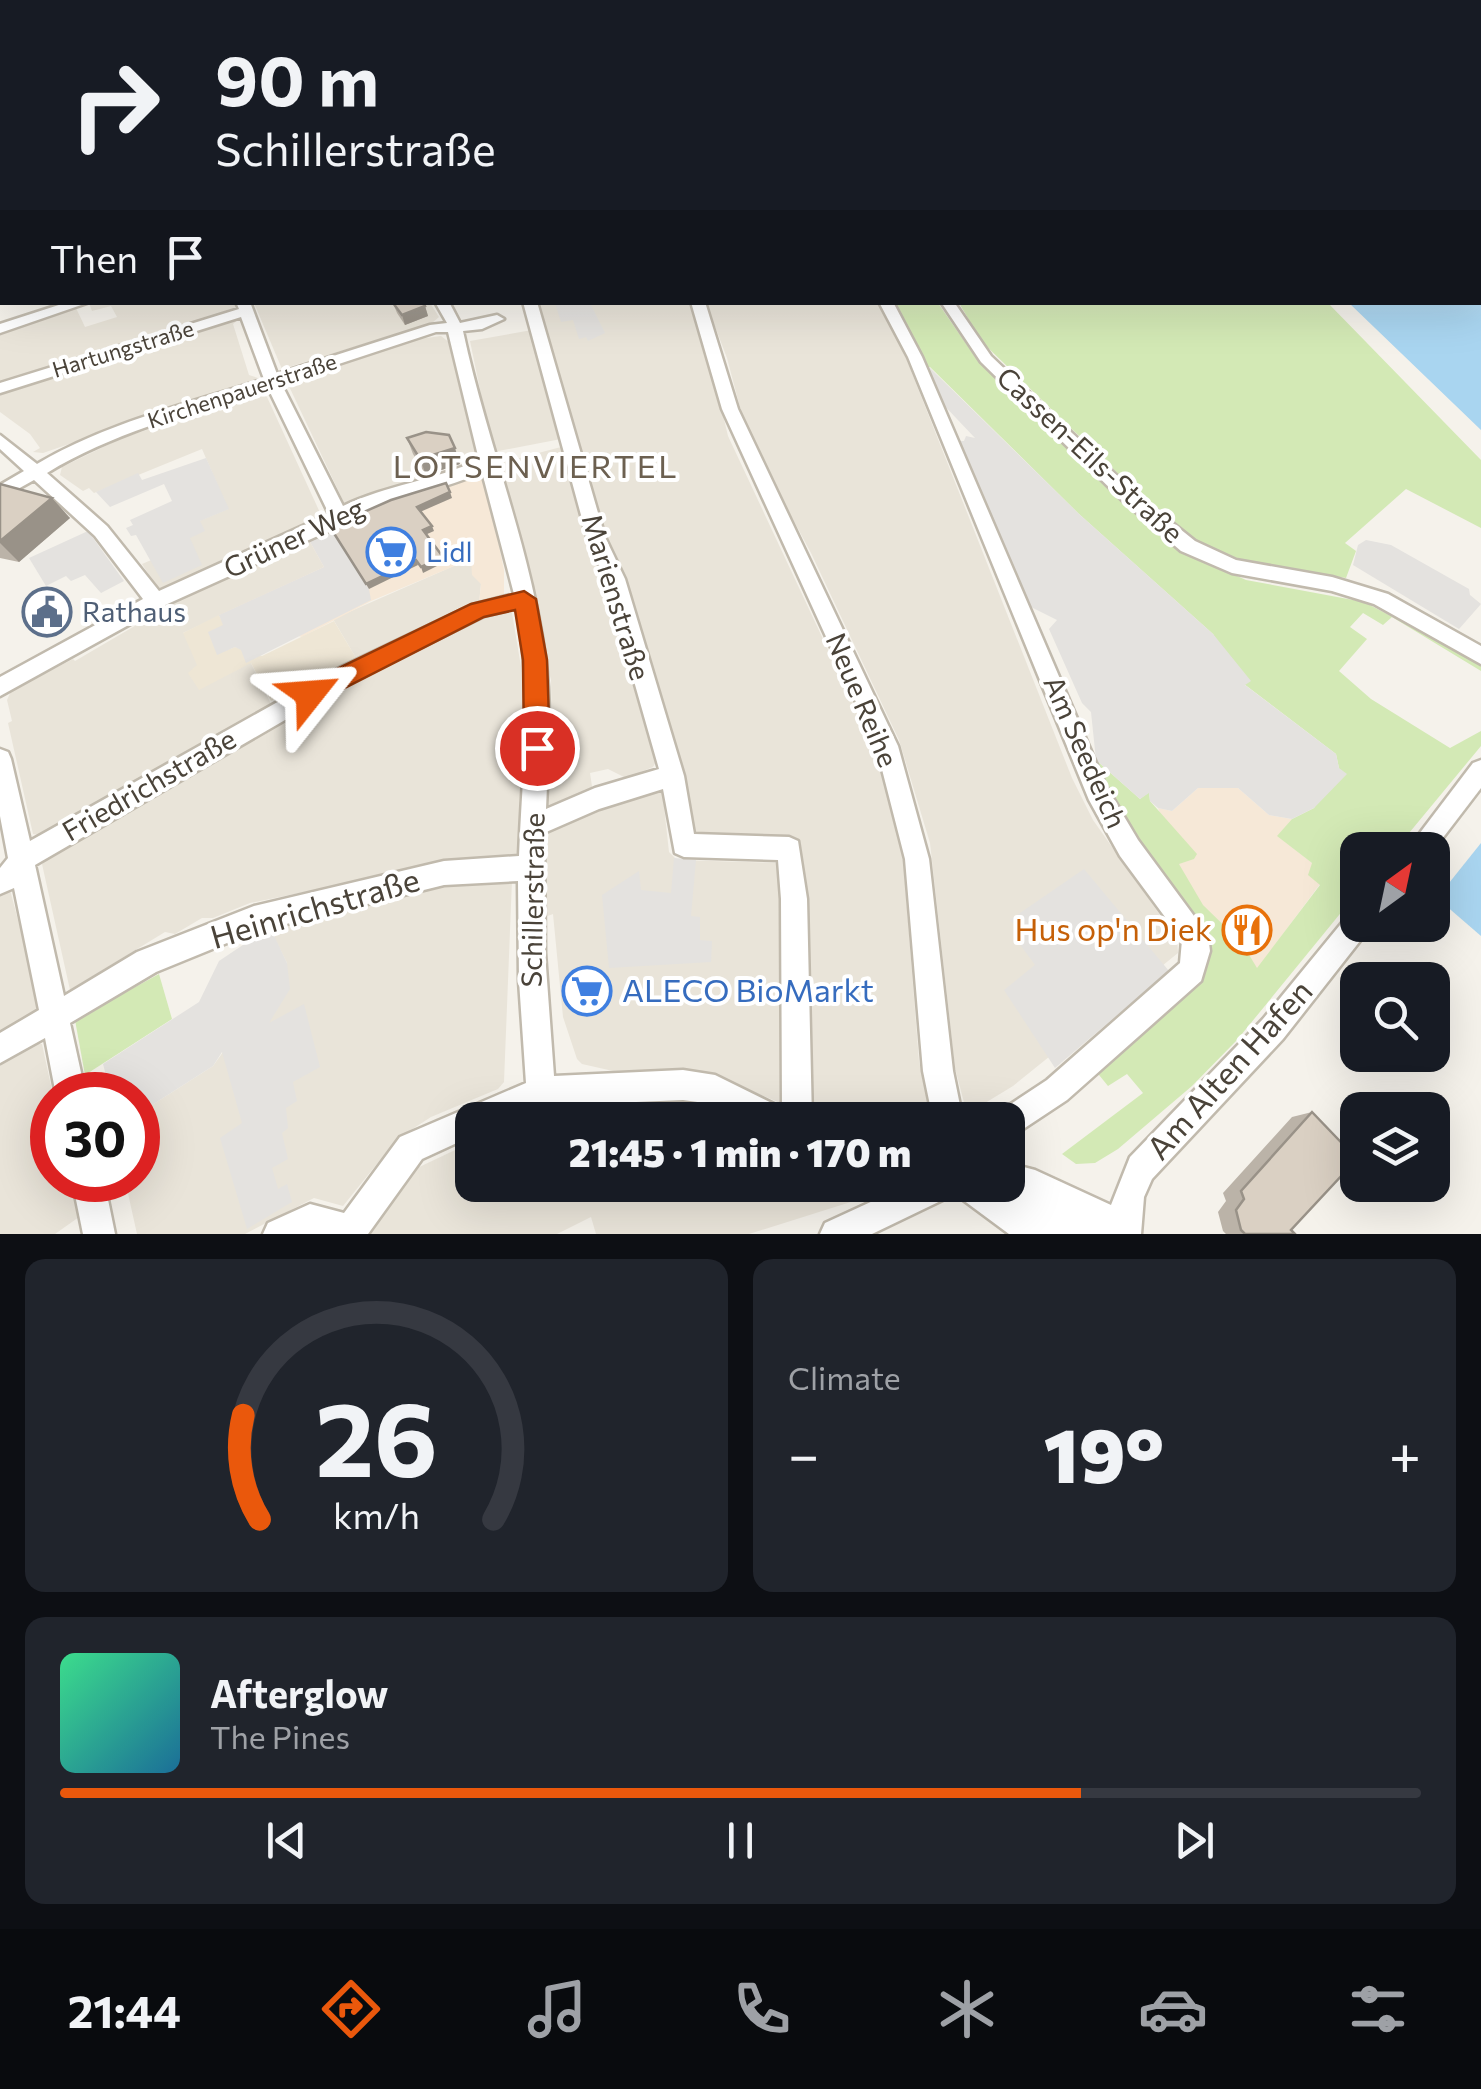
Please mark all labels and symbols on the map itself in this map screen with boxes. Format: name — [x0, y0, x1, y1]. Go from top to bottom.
street label: Hartungstraße — [49, 314, 197, 383]
street label: Kirchenpauerstraße — [144, 347, 340, 434]
street label: Cassen-Eils-Straße — [990, 359, 1191, 549]
district label: LOTSENVIERTEL — [393, 445, 679, 485]
street label: Grüner Weg — [218, 490, 369, 584]
street label: Marienstraße — [576, 510, 658, 684]
supermarket icon: Lidl — [365, 526, 417, 578]
place label: Lidl — [426, 534, 473, 568]
public building icon: Rathaus — [21, 586, 73, 638]
place label: Rathaus — [82, 594, 186, 628]
street label: Neue Reihe — [819, 627, 906, 772]
position arrow — [258, 642, 362, 746]
street label: Am Seedeich — [1037, 670, 1135, 833]
pin — [495, 706, 580, 791]
street label: Friedrichstraße — [56, 721, 241, 848]
street label: Schillerstraße — [513, 812, 551, 988]
north arrow — [1340, 832, 1450, 942]
street label: Heinrichstraße — [205, 858, 424, 956]
restaurant icon: Hus op'n Diek — [1221, 904, 1273, 956]
place label: Hus op'n Diek — [1014, 908, 1212, 948]
supermarket icon: ALECO BioMarkt — [561, 965, 613, 1017]
place label: ALECO BioMarkt — [622, 969, 874, 1009]
street label: Am Alten Hafen — [1137, 970, 1320, 1167]
speed limit sign: 30 — [30, 1072, 160, 1202]

